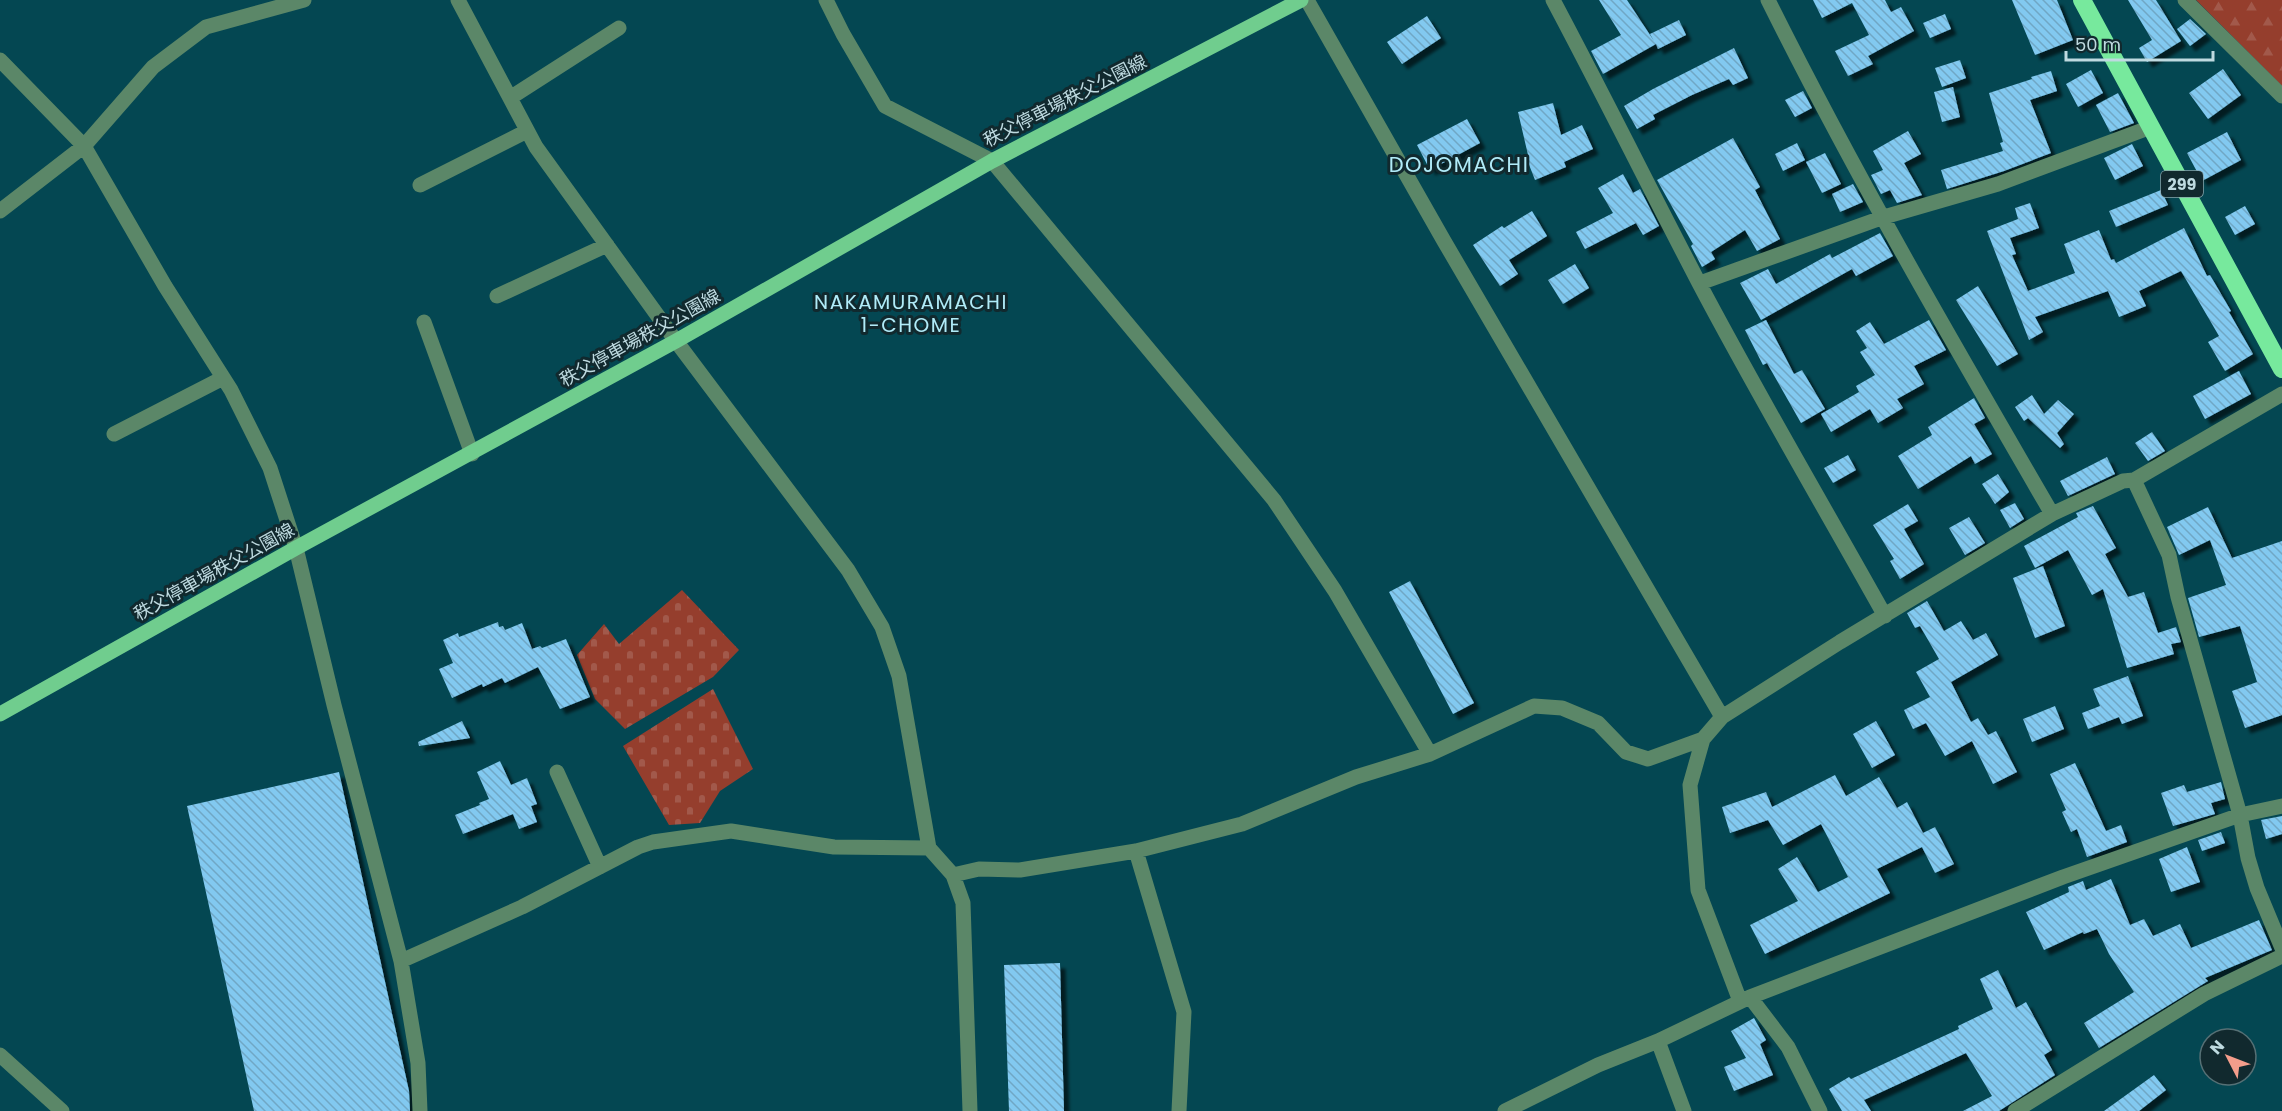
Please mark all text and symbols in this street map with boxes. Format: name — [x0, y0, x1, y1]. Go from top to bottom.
scale bar — [2066, 24, 2213, 62]
text: 50 m — [2075, 32, 2121, 57]
street label: 秩父停車場秩父公園線 — [979, 49, 1151, 153]
district label: DOJOMACHI — [1389, 150, 1529, 179]
road number: 299 — [2161, 171, 2203, 197]
street label: 秩父停車場秩父公園線 — [555, 283, 725, 392]
district label: NAKAMURAMACHI 1-CHOME — [814, 288, 1008, 339]
street label: 秩父停車場秩父公園線 — [129, 517, 299, 626]
north arrow — [2198, 1027, 2258, 1087]
text: N — [2205, 1035, 2230, 1059]

